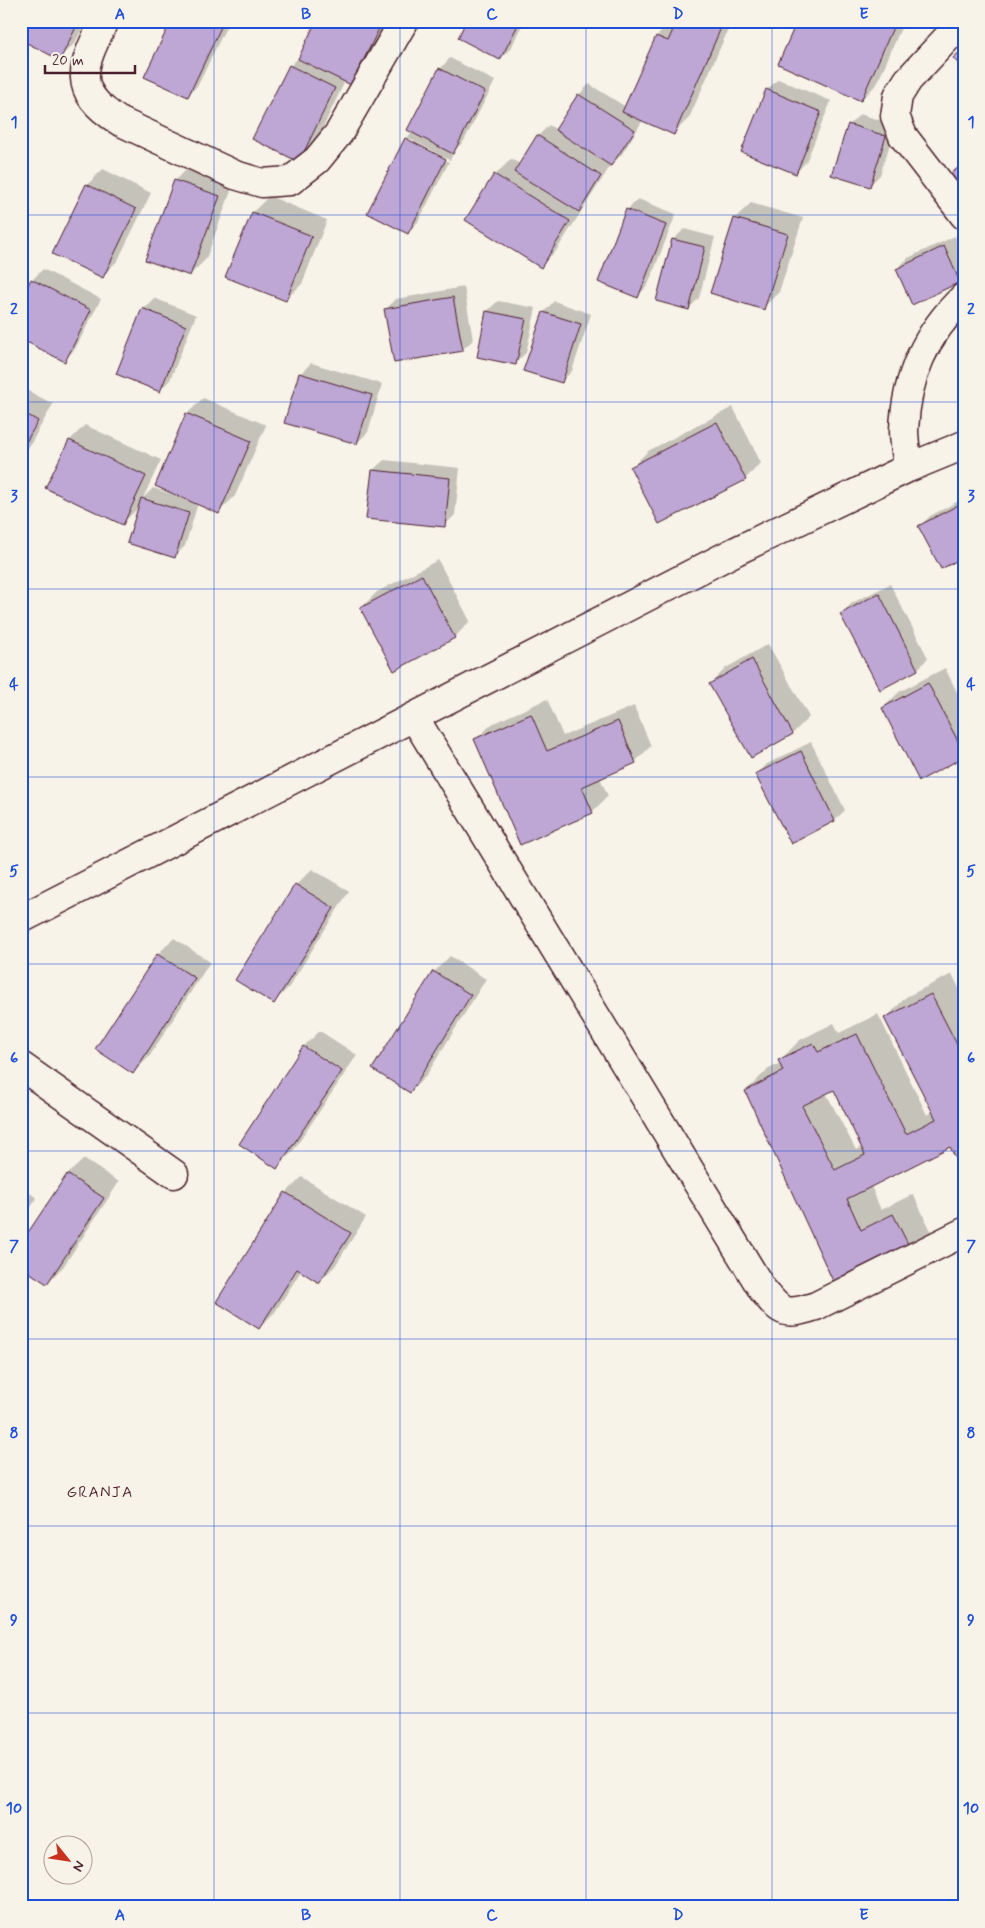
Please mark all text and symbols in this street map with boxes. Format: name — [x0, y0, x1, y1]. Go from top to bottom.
text: A — [115, 4, 125, 25]
text: B — [301, 4, 311, 25]
text: C — [486, 4, 498, 25]
text: D — [672, 4, 684, 25]
text: E — [859, 4, 869, 25]
scale bar — [45, 42, 135, 74]
text: 20 m — [52, 51, 84, 71]
text: 1 — [10, 112, 18, 133]
text: 1 — [967, 112, 975, 133]
text: 2 — [10, 299, 18, 320]
text: 2 — [967, 299, 975, 320]
text: 3 — [10, 486, 18, 507]
text: 3 — [967, 486, 975, 507]
text: 4 — [9, 674, 19, 695]
text: 4 — [966, 674, 976, 695]
text: 5 — [9, 861, 19, 882]
text: 5 — [966, 861, 976, 882]
text: 6 — [10, 1048, 18, 1069]
text: 6 — [967, 1048, 975, 1069]
text: 7 — [9, 1236, 19, 1257]
text: 7 — [966, 1236, 976, 1257]
text: 8 — [9, 1423, 19, 1444]
text: 8 — [966, 1423, 976, 1444]
district label: GRANJA — [67, 1482, 133, 1503]
text: 9 — [10, 1610, 18, 1631]
text: 9 — [967, 1610, 975, 1631]
text: 10 — [6, 1798, 22, 1819]
text: 10 — [963, 1798, 979, 1819]
north arrow — [42, 1836, 92, 1886]
text: N — [68, 1857, 89, 1875]
text: A — [115, 1905, 125, 1926]
text: B — [301, 1905, 311, 1926]
text: C — [486, 1905, 498, 1926]
text: D — [672, 1905, 684, 1926]
text: E — [859, 1905, 869, 1926]

